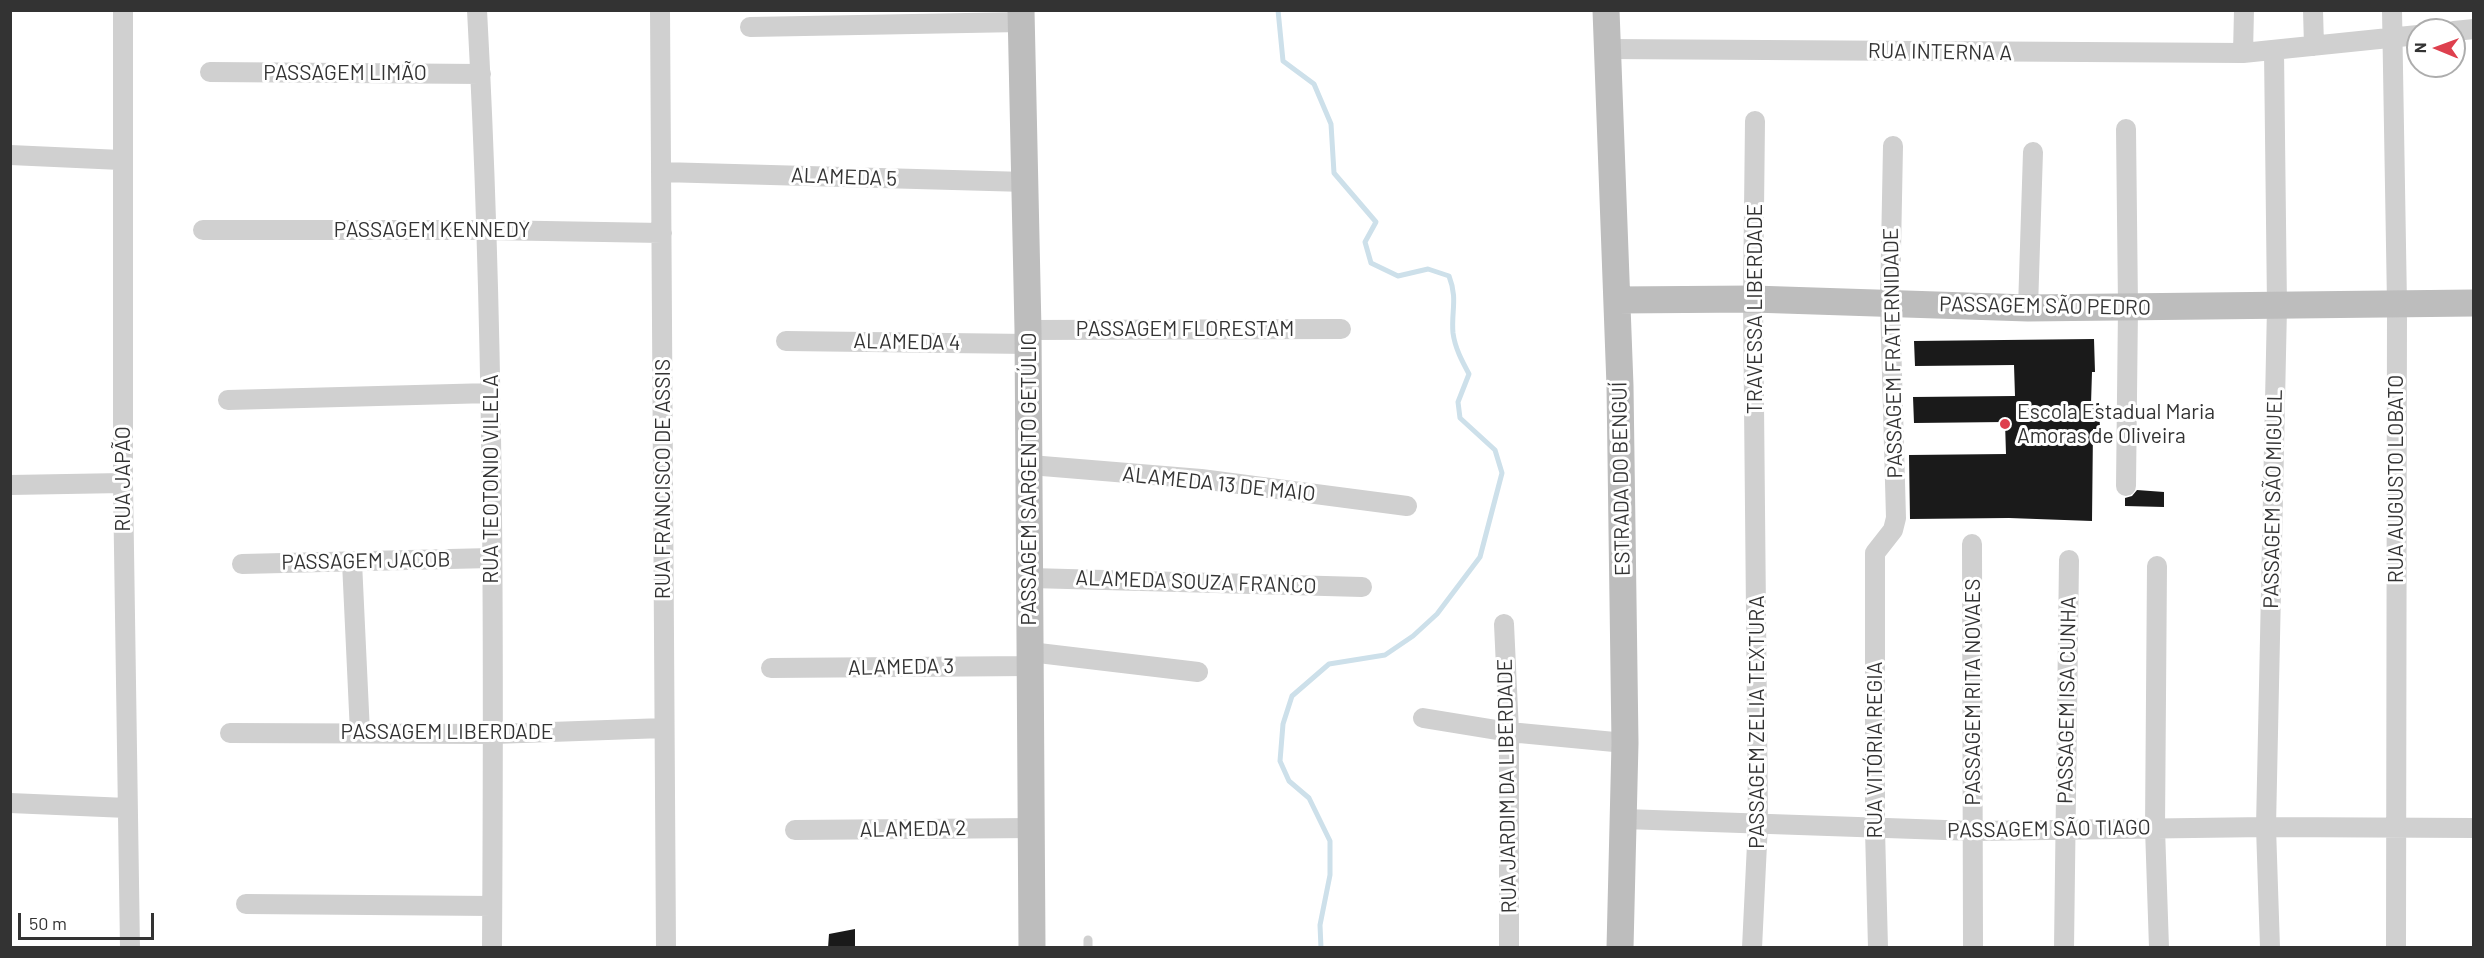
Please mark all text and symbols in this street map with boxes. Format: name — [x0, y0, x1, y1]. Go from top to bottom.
north arrow — [2406, 18, 2466, 78]
street label: RUA INTERNA A — [1868, 38, 2012, 66]
text: N — [2410, 42, 2429, 53]
street label: PASSAGEM LIMÃO — [263, 60, 427, 86]
street label: ALAMEDA 5 — [790, 163, 898, 191]
street label: TRAVESSA LIBERDADE — [1742, 204, 1768, 414]
street label: PASSAGEM KENNEDY — [334, 217, 530, 243]
street label: PASSAGEM FRATERNIDADE — [1878, 227, 1908, 479]
street label: PASSAGEM SÃO PEDRO — [1939, 292, 2151, 320]
street label: PASSAGEM FLORESTAM — [1076, 316, 1294, 342]
street label: ALAMEDA 4 — [853, 328, 961, 356]
street label: PASSAGEM SARGENTO GETÚLIO — [1016, 332, 1042, 626]
street label: RUA FRANCISCO DE ASSIS — [650, 359, 676, 599]
street label: RUA TEOTONIO VILELA — [478, 374, 504, 584]
street label: RUA AUGUSTO LOBATO — [2383, 375, 2409, 583]
street label: ESTRADA DO BENGUÍ — [1607, 382, 1635, 576]
street label: PASSAGEM SÃO MIGUEL — [2258, 389, 2288, 609]
place label: Escola Estadual Maria Amoras de Oliveira — [2017, 399, 2215, 449]
marker: Escola Estadual Maria Amoras de Oliveira — [1998, 417, 2012, 431]
street label: RUA JAPÃO — [110, 426, 136, 532]
street label: ALAMEDA 13 DE MAIO — [1121, 461, 1317, 507]
street label: PASSAGEM JACOB — [281, 547, 451, 575]
street label: ALAMEDA SOUZA FRANCO — [1075, 565, 1317, 599]
street label: PASSAGEM RITA NOVAES — [1960, 578, 1986, 806]
street label: PASSAGEM ZELIA TEXTURA — [1744, 595, 1770, 849]
street label: PASSAGEM ISA CUNHA — [2053, 596, 2081, 804]
street label: ALAMEDA 3 — [848, 653, 954, 681]
street label: RUA JARDIM DA LIBERDADE — [1492, 658, 1522, 914]
street label: RUA VITÓRIA REGIA — [1862, 662, 1888, 838]
street label: PASSAGEM LIBERDADE — [341, 719, 553, 745]
street label: ALAMEDA 2 — [859, 815, 967, 843]
street label: PASSAGEM SÃO TIAGO — [1947, 815, 2151, 843]
scale bar — [21, 901, 158, 939]
text: 50 m — [29, 912, 67, 934]

